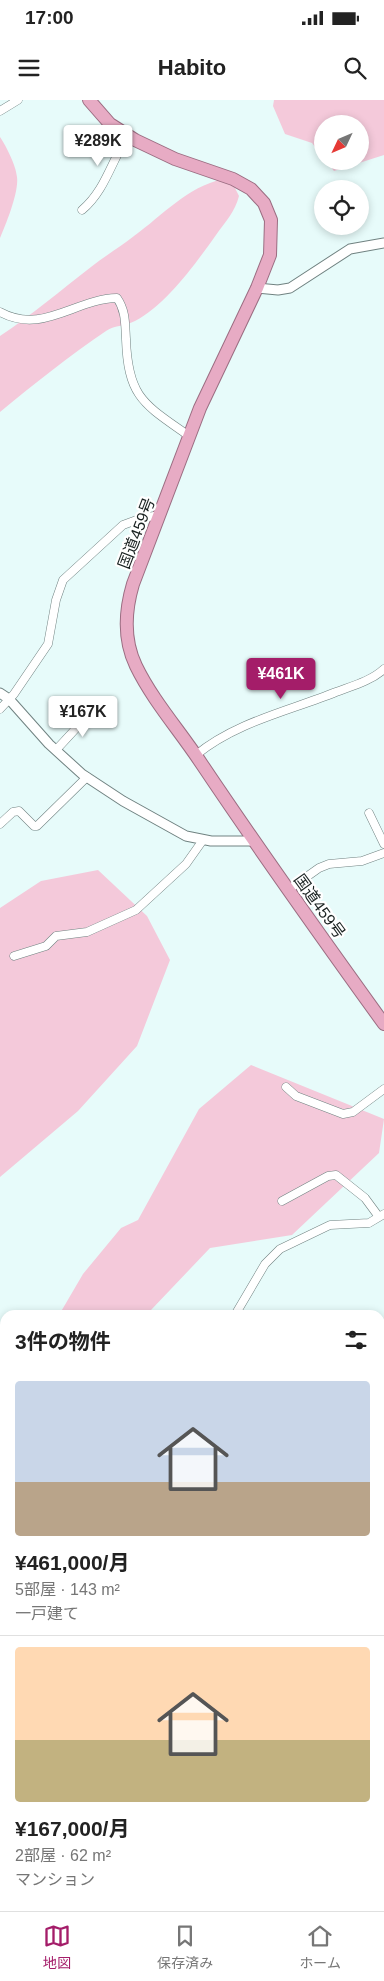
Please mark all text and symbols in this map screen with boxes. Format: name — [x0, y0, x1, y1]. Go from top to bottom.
text: 17:00 — [25, 7, 74, 28]
icon: menu — [15, 54, 43, 82]
icon: search — [341, 54, 369, 82]
text: Habito — [158, 55, 226, 80]
north arrow — [314, 115, 369, 170]
map controls — [314, 115, 369, 235]
pin: ¥289K — [63, 124, 133, 167]
text: ¥289K — [74, 132, 122, 149]
button: locate — [314, 180, 369, 235]
street label: 国道459号 — [115, 495, 158, 571]
pin: ¥461K — [246, 658, 316, 700]
text: ¥461K — [257, 665, 305, 682]
pin: ¥167K — [48, 696, 118, 738]
text: ¥167K — [59, 703, 107, 720]
street label: 国道459号 — [291, 871, 348, 942]
icon: filters — [342, 1326, 370, 1354]
text: 3件の物件 — [15, 1330, 111, 1353]
icon: home — [148, 1414, 238, 1504]
text: ¥461,000/月 — [15, 1551, 129, 1574]
text: 5部屋 · 143 m² — [15, 1581, 120, 1598]
text: 一戸建て — [15, 1605, 79, 1622]
icon: home — [148, 1679, 238, 1769]
text: ¥167,000/月 — [15, 1817, 129, 1840]
text: 2部屋 · 62 m² — [15, 1847, 111, 1864]
text: マンション — [15, 1871, 95, 1888]
tab: 地図 — [43, 1922, 71, 1972]
tab: 保存済み — [157, 1922, 213, 1972]
tab: ホーム — [299, 1922, 341, 1972]

